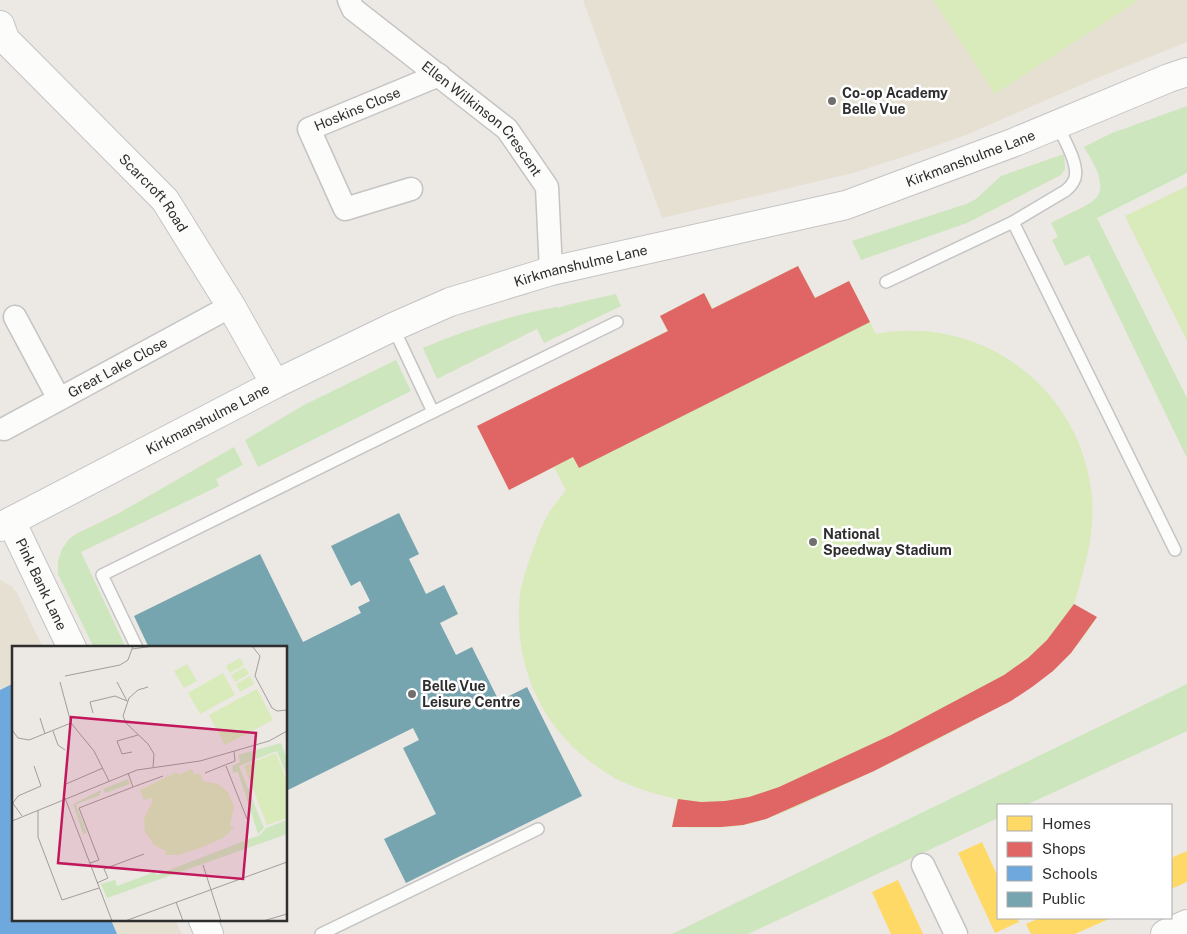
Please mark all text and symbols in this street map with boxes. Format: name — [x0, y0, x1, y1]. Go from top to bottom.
street label: Ellen Wilkinson Crescent — [419, 58, 545, 179]
street label: Hoskins Close — [312, 84, 403, 134]
place label: Co-op Academy Belle Vue — [842, 85, 948, 117]
marker: Co-op Academy Belle Vue — [826, 95, 838, 107]
street label: Kirkmanshulme Lane — [903, 127, 1037, 190]
street label: Scarcroft Road — [116, 151, 191, 235]
street label: Kirkmanshulme Lane — [512, 242, 649, 290]
street label: Great Lake Close — [65, 334, 170, 401]
street label: Kirkmanshulme Lane — [143, 380, 272, 458]
place label: National Speedway Stadium — [823, 526, 952, 558]
street label: Pink Bank Lane — [12, 536, 70, 633]
marker: National Speedway Stadium — [807, 536, 819, 548]
inset map — [12, 646, 288, 922]
place label: Belle Vue Leisure Centre — [422, 678, 520, 710]
marker: Belle Vue Leisure Centre — [406, 688, 418, 700]
legend — [997, 804, 1172, 919]
text: Homes — [1042, 815, 1091, 832]
text: Shops — [1042, 840, 1086, 857]
text: Schools — [1042, 865, 1098, 882]
text: Public — [1042, 890, 1086, 907]

